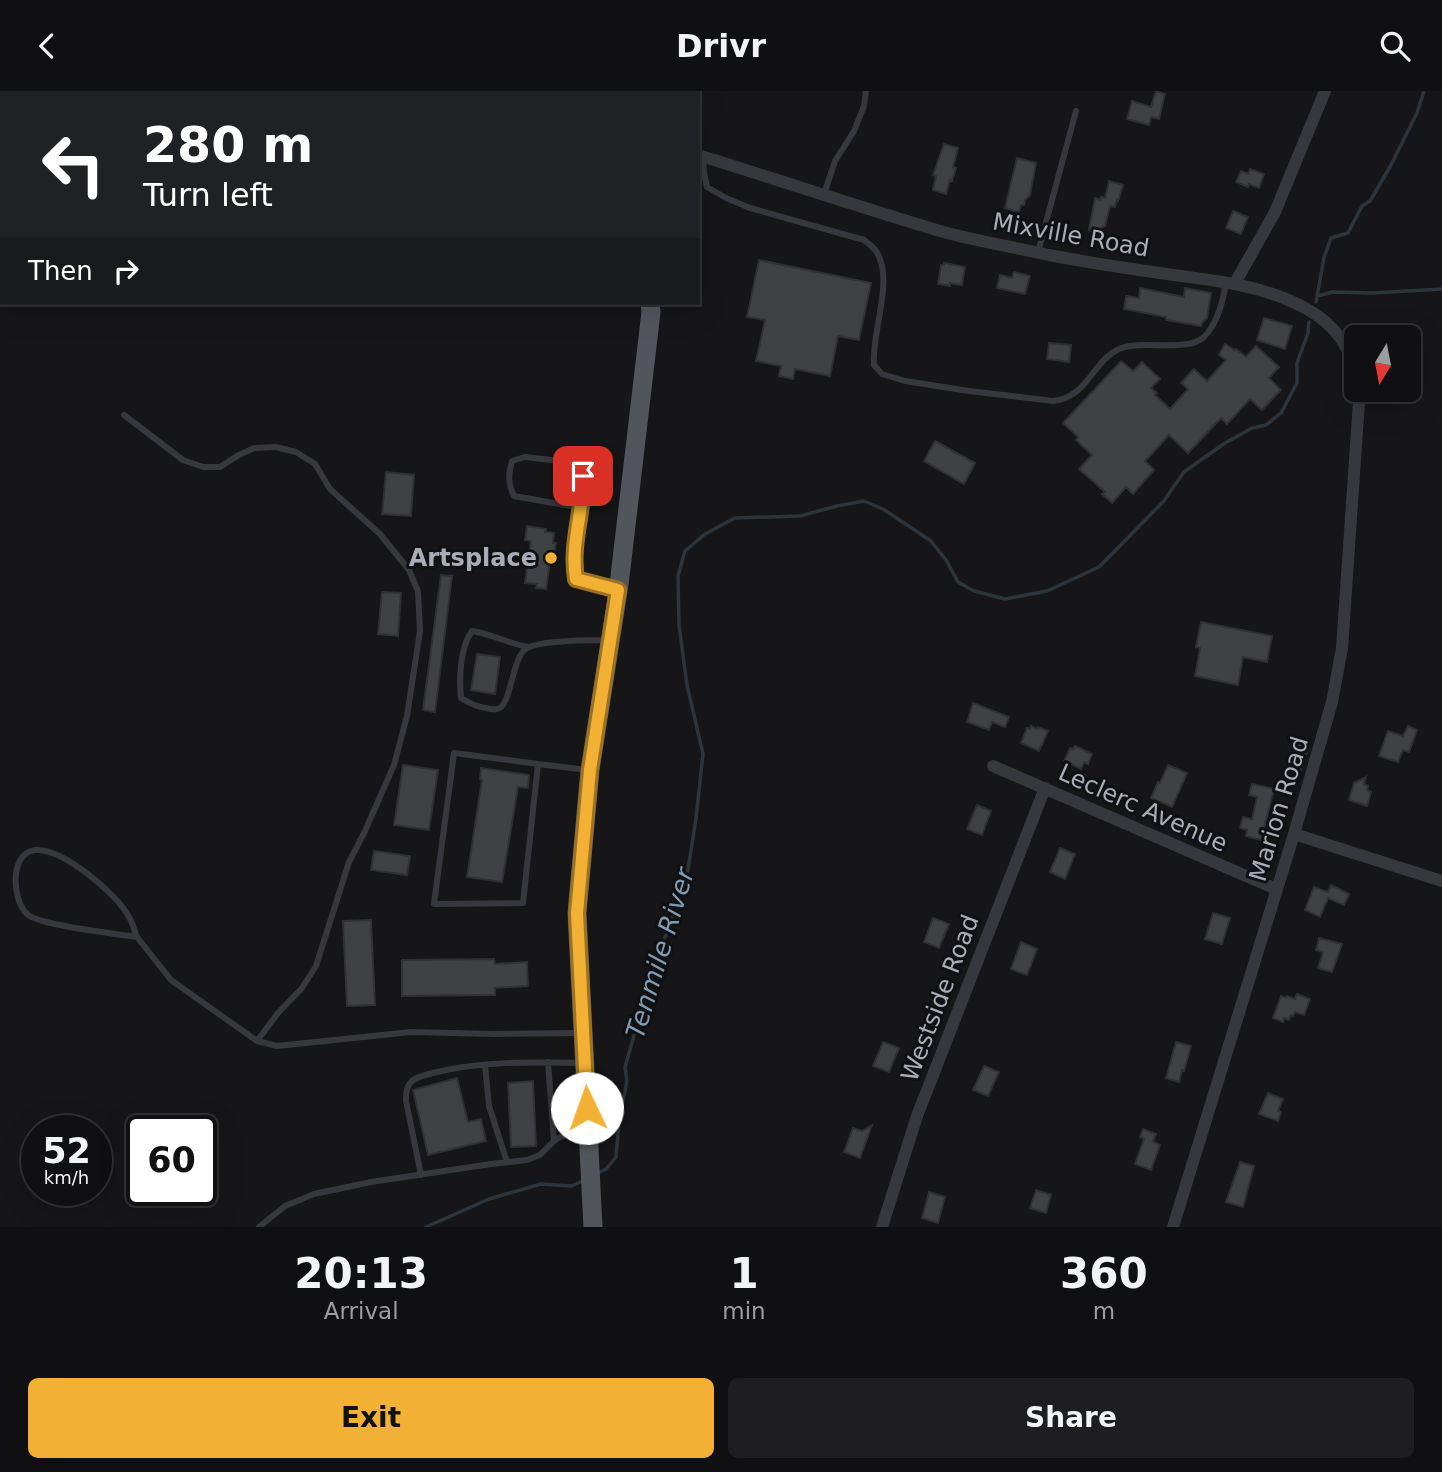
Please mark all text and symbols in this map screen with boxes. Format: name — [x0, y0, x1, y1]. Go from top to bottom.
icon: back — [28, 27, 66, 65]
text: Drivr — [676, 27, 766, 65]
icon: search — [1376, 27, 1414, 65]
text: 280 m — [143, 117, 313, 174]
icon: left — [28, 119, 119, 210]
text: Turn left — [143, 176, 273, 214]
street label: Mixville Road — [991, 207, 1151, 263]
icon: right — [107, 252, 145, 290]
text: Then — [28, 256, 93, 286]
north arrow — [1344, 325, 1421, 403]
map controls — [1344, 325, 1421, 402]
pin — [553, 446, 613, 506]
icon: arrive — [564, 457, 602, 495]
place label: Artsplace — [409, 544, 537, 572]
marker: Artsplace — [543, 550, 559, 566]
street label: Marion Road — [1244, 733, 1314, 885]
street label: Leclerc Avenue — [1054, 758, 1232, 858]
water label: Tenmile River — [620, 862, 701, 1042]
street label: Westside Road — [895, 911, 985, 1085]
position arrow — [550, 1071, 624, 1145]
speed limit sign: 60 — [126, 1115, 217, 1206]
text: 52 — [42, 1131, 91, 1171]
text: km/h — [44, 1167, 89, 1188]
text: 20:13 — [294, 1249, 428, 1298]
text: 1 — [729, 1249, 759, 1298]
text: 360 — [1060, 1249, 1148, 1298]
text: Arrival — [324, 1298, 399, 1324]
text: min — [722, 1298, 766, 1324]
text: m — [1093, 1298, 1115, 1324]
button: Exit — [28, 1378, 714, 1458]
button: Share — [728, 1378, 1414, 1458]

